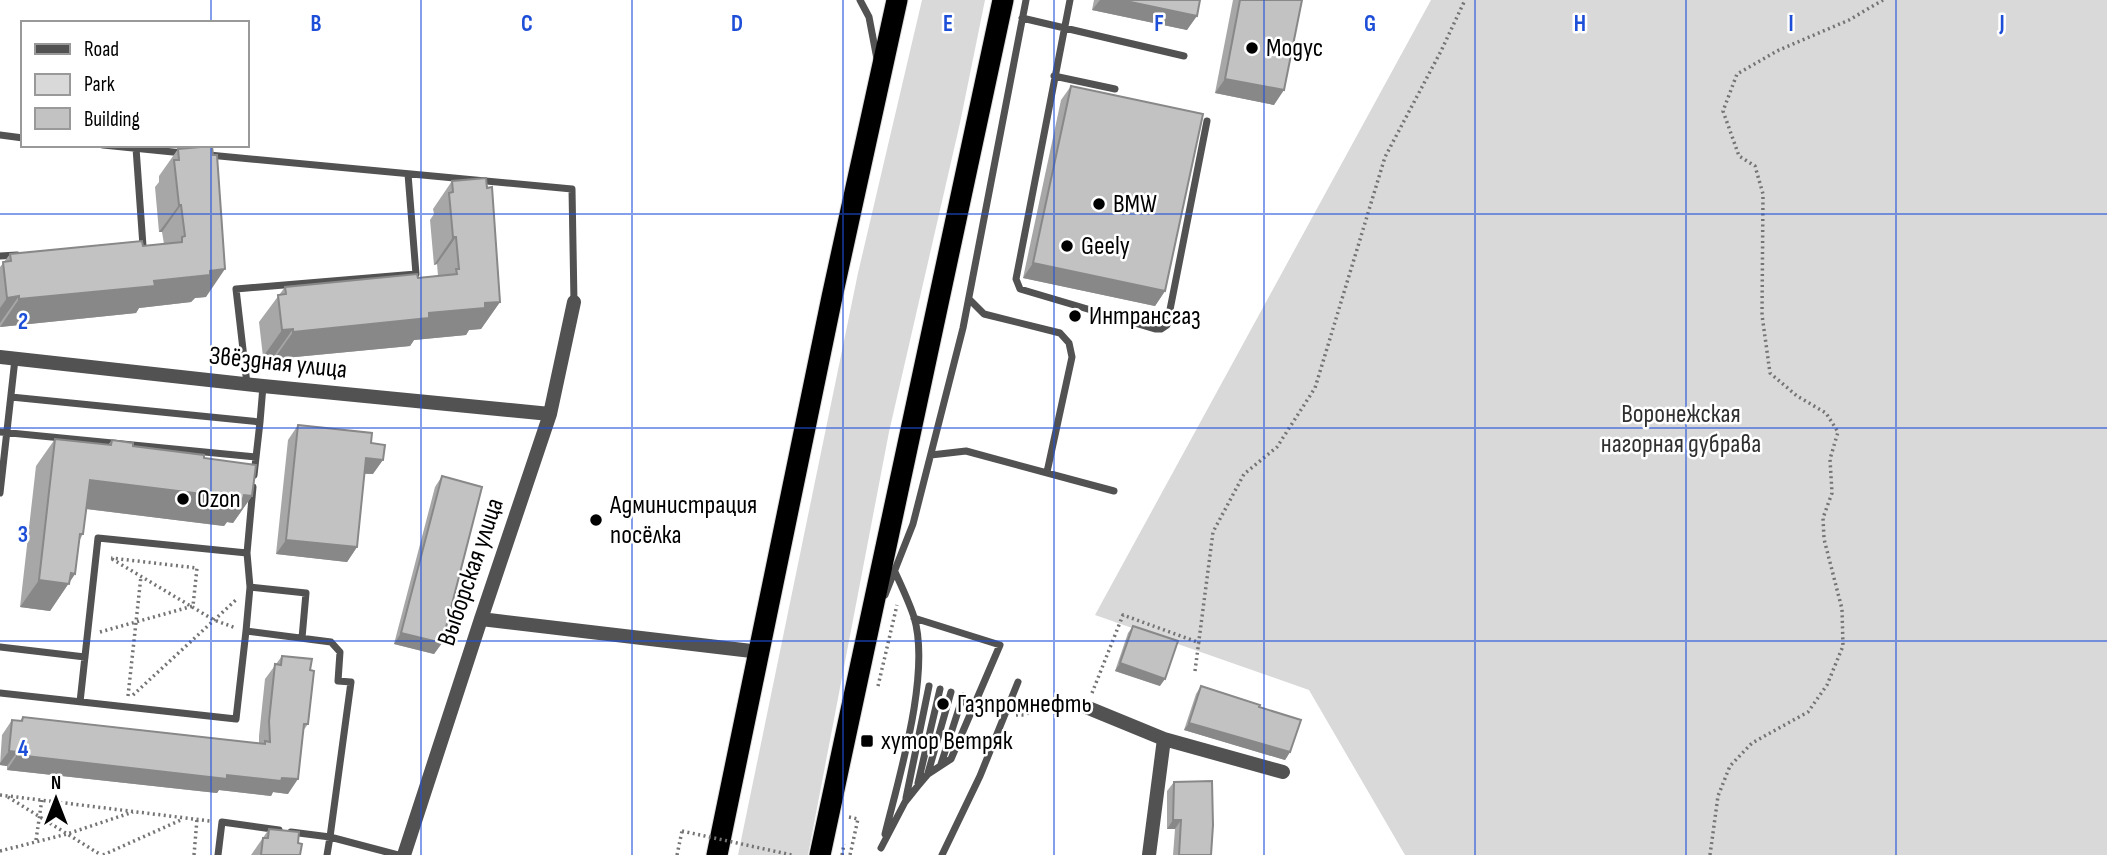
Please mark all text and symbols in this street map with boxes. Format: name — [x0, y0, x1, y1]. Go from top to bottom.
text: B — [311, 10, 322, 38]
text: C — [521, 10, 533, 38]
text: D — [731, 10, 743, 38]
text: E — [943, 10, 953, 38]
text: F — [1154, 10, 1164, 38]
text: G — [1364, 10, 1376, 38]
text: H — [1574, 10, 1586, 38]
text: I — [1788, 10, 1794, 38]
text: J — [1998, 10, 2005, 38]
legend — [21, 21, 248, 147]
place label: Модус — [1266, 33, 1323, 64]
text: Road — [84, 37, 119, 62]
marker: Модус — [1244, 40, 1260, 56]
text: Park — [84, 72, 115, 97]
text: Building — [84, 107, 140, 132]
place label: BMW — [1113, 189, 1157, 220]
marker: BMW — [1091, 196, 1107, 212]
place label: Geely — [1081, 231, 1130, 262]
marker: Geely — [1059, 238, 1075, 254]
place label: Интрансгаз — [1089, 301, 1201, 332]
text: 2 — [18, 308, 28, 336]
marker: Интрансгаз — [1067, 308, 1083, 324]
street label: Звёздная улица — [207, 340, 349, 386]
park label: Воронежская нагорная дубрава — [1601, 399, 1761, 460]
place label: Ozon — [197, 484, 241, 515]
place label: Администрация посёлка — [609, 490, 757, 551]
marker: Ozon — [175, 491, 191, 507]
street label: Выборская улица — [431, 494, 511, 650]
marker: Администрация посёлка — [588, 512, 604, 528]
text: 3 — [18, 521, 28, 549]
place label: Газпромнефть — [957, 689, 1092, 720]
marker: Газпромнефть — [935, 696, 951, 712]
place label: хутор Ветряк — [881, 726, 1013, 757]
marker: хутор Ветряк — [859, 733, 875, 749]
text: 4 — [18, 735, 29, 763]
north arrow — [21, 764, 91, 834]
text: N — [51, 772, 61, 795]

